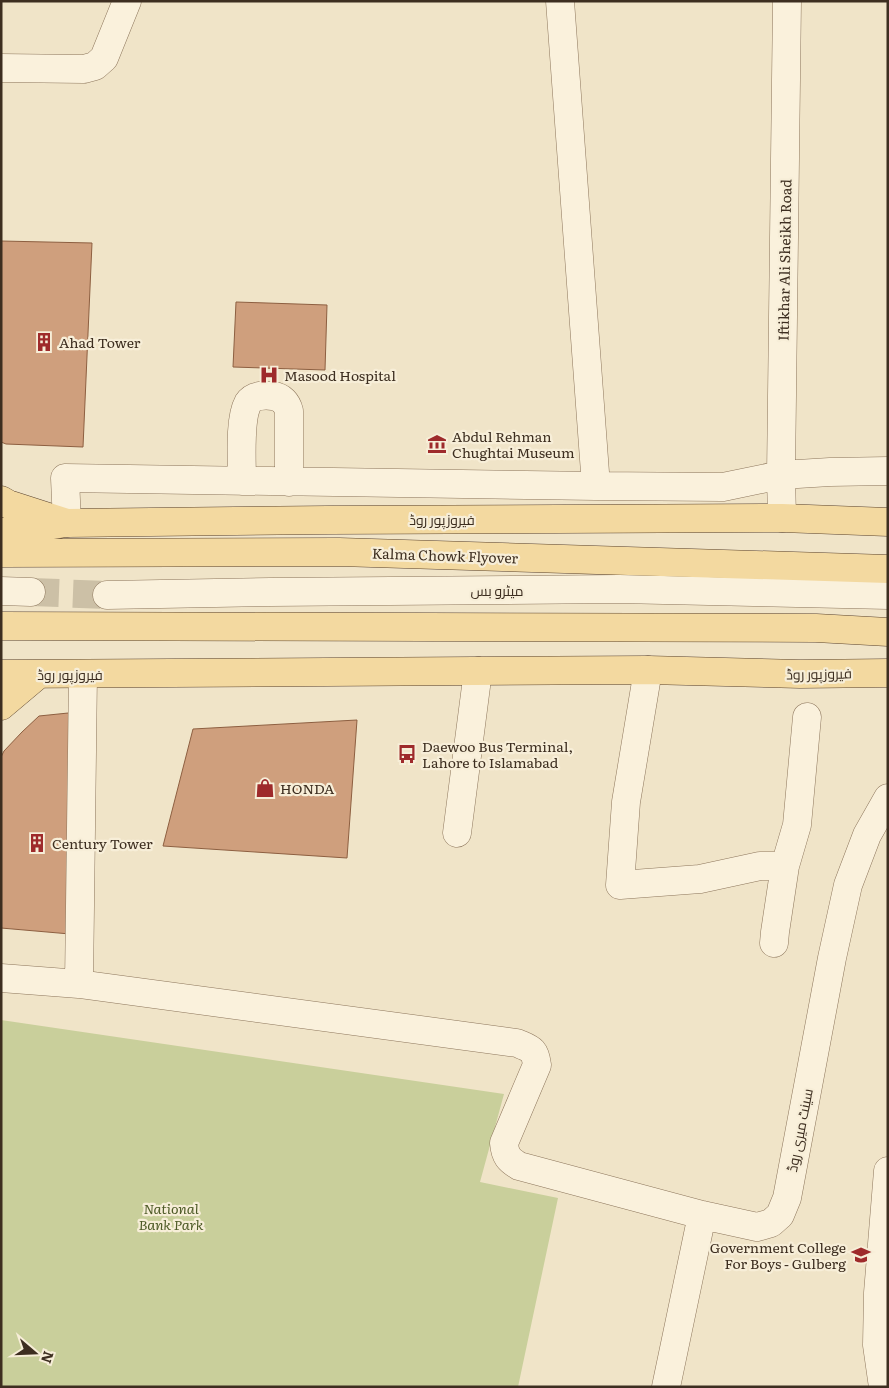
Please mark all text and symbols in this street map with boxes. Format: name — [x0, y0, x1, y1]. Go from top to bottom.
street label: Iftikhar Ali Sheikh Road — [773, 178, 795, 341]
building icon: Ahad Tower — [33, 331, 55, 353]
place label: Ahad Tower — [59, 332, 141, 352]
hospital icon: Masood Hospital — [258, 364, 280, 386]
place label: Masood Hospital — [284, 365, 396, 385]
place label: Abdul Rehman Chughtai Museum — [452, 426, 575, 462]
museum icon: Abdul Rehman Chughtai Museum — [426, 433, 448, 455]
street label: فیروزپور روڈ — [409, 509, 475, 530]
street label: Kalma Chowk Flyover — [372, 542, 519, 568]
street label: میٹرو بس — [470, 580, 524, 600]
street label: فیروزپور روڈ — [786, 662, 852, 685]
street label: فیروزپور روڈ — [37, 664, 103, 685]
place label: Daewoo Bus Terminal, Lahore to Islamabad — [422, 736, 573, 772]
bus stop icon: Daewoo Bus Terminal, Lahore to Islamabad — [396, 743, 418, 765]
shop icon: HONDA — [254, 777, 276, 799]
place label: HONDA — [280, 778, 335, 798]
building icon: Century Tower — [26, 832, 48, 854]
place label: Century Tower — [52, 833, 153, 853]
street label: سینٹ میری روڈ — [781, 1086, 817, 1174]
park label: National Bank Park — [139, 1198, 204, 1234]
place label: Government College For Boys - Gulberg — [710, 1237, 846, 1273]
school or university icon: Government College For Boys - Gulberg — [850, 1244, 872, 1266]
north arrow — [10, 1328, 60, 1378]
text: N — [37, 1349, 60, 1367]

